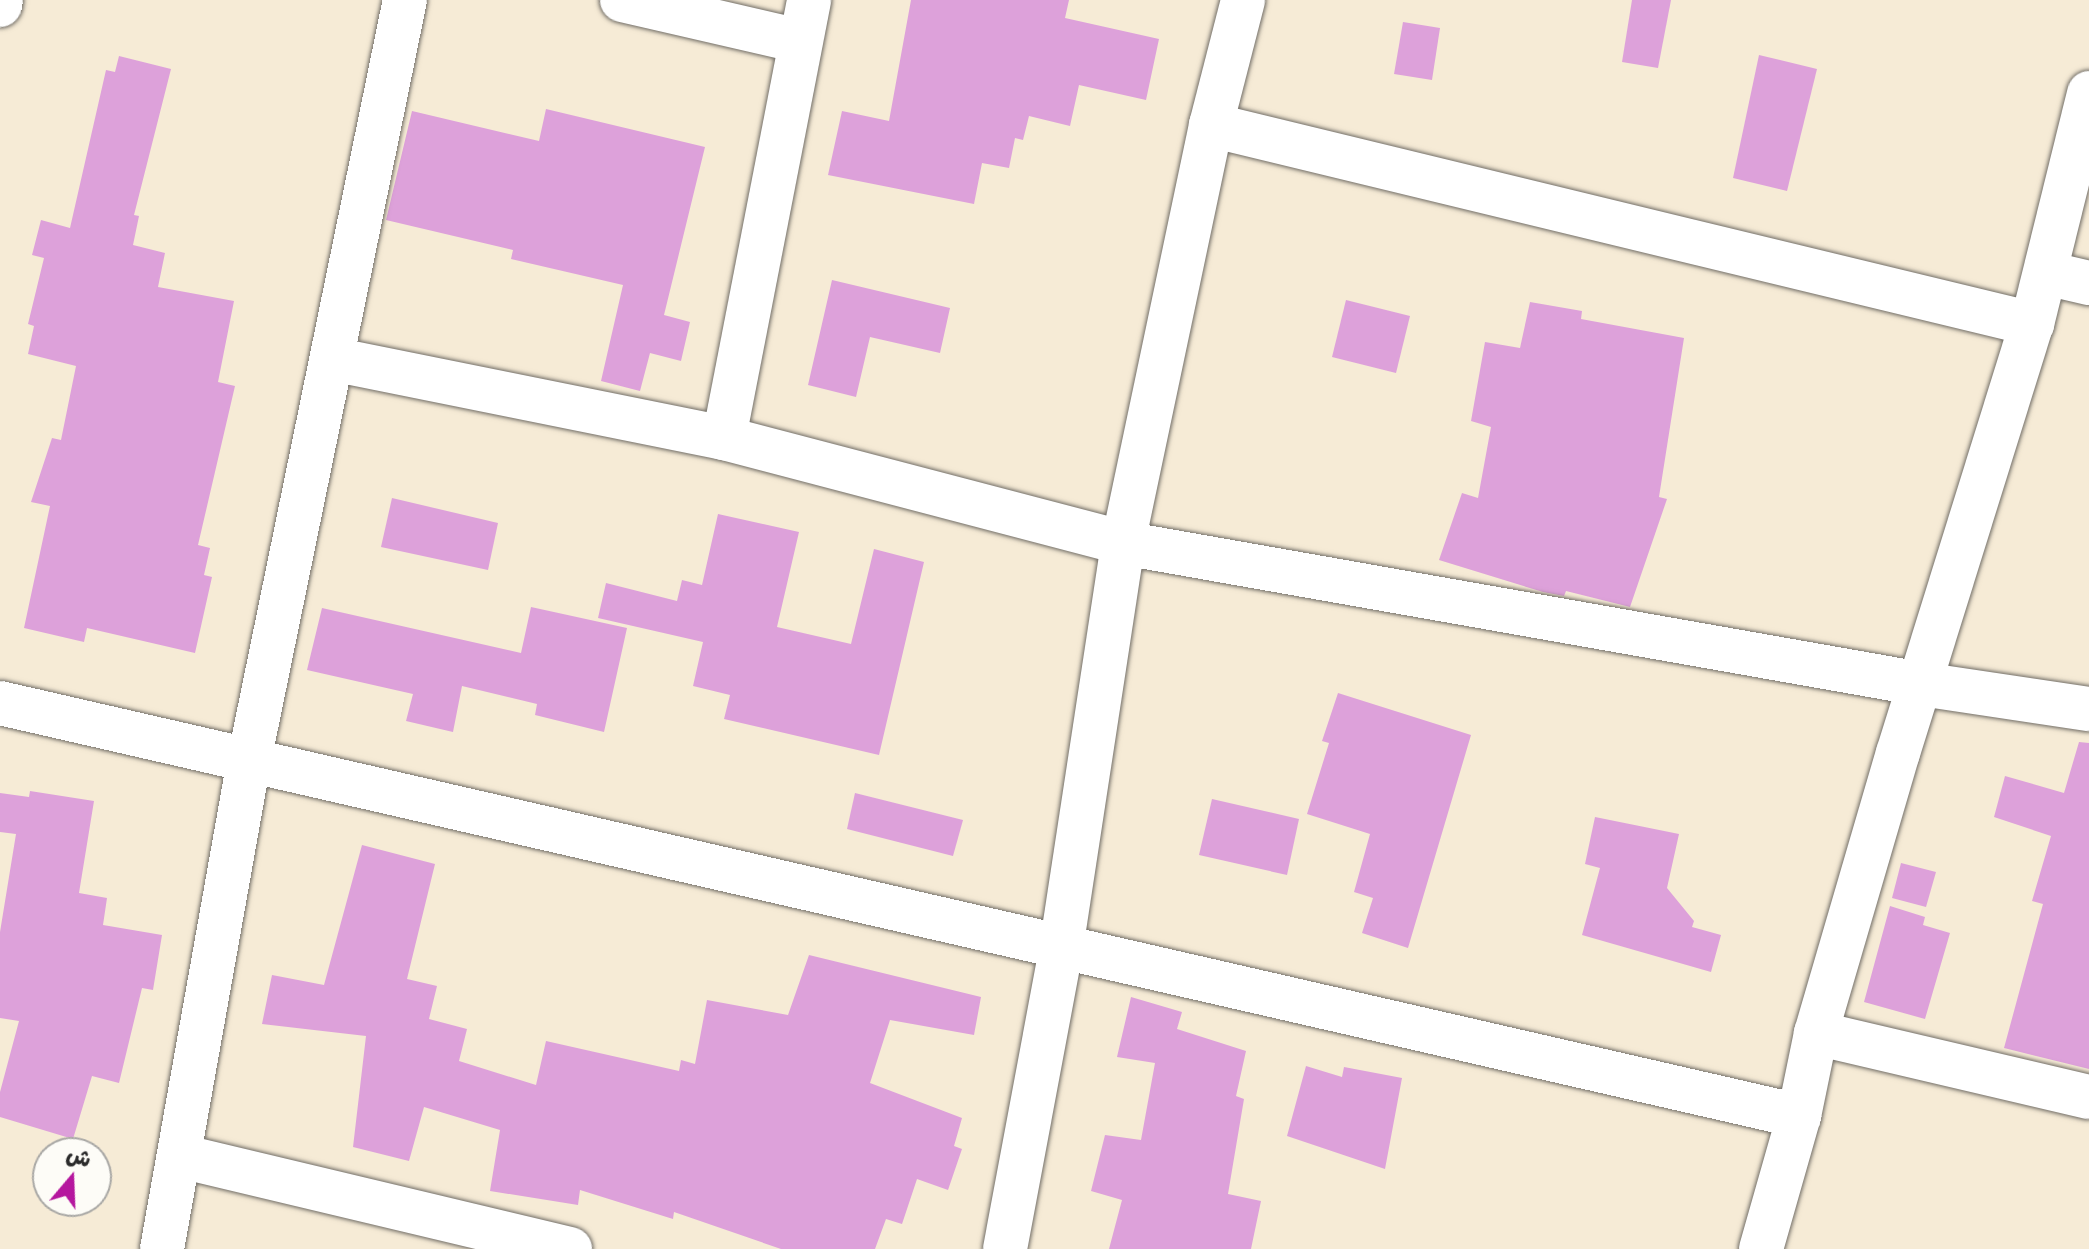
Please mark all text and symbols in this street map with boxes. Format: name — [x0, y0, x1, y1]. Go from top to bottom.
north arrow — [32, 1137, 112, 1217]
text: ش — [63, 1138, 95, 1173]

